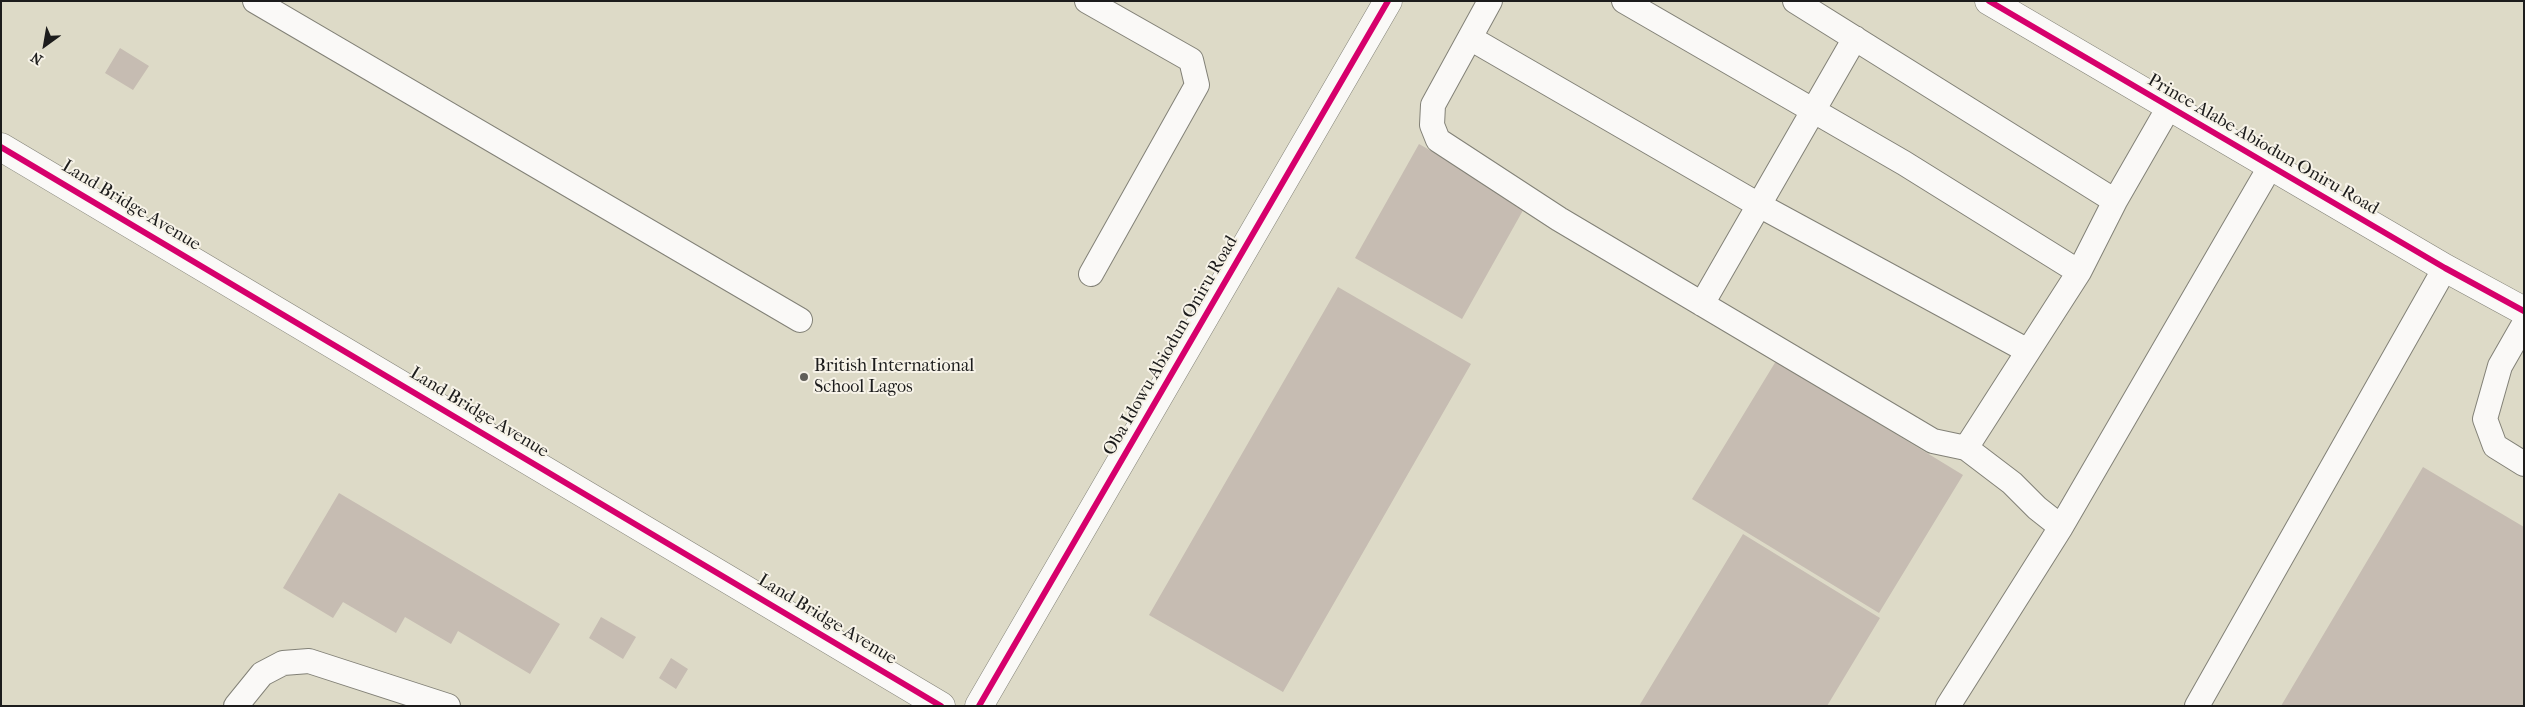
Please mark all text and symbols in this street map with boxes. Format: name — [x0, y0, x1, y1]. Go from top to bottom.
north arrow — [20, 20, 70, 70]
text: N — [28, 48, 46, 68]
street label: Prince Alabe Abiodun Oniru Road — [2144, 70, 2382, 220]
street label: Land Bridge Avenue — [58, 156, 204, 256]
street label: Oba Idowu Abiodun Oniru Road — [1099, 232, 1243, 460]
place label: British International School Lagos — [814, 356, 974, 398]
street label: Land Bridge Avenue — [406, 363, 552, 463]
marker: British International School Lagos — [798, 371, 810, 383]
street label: Land Bridge Avenue — [754, 570, 900, 670]

